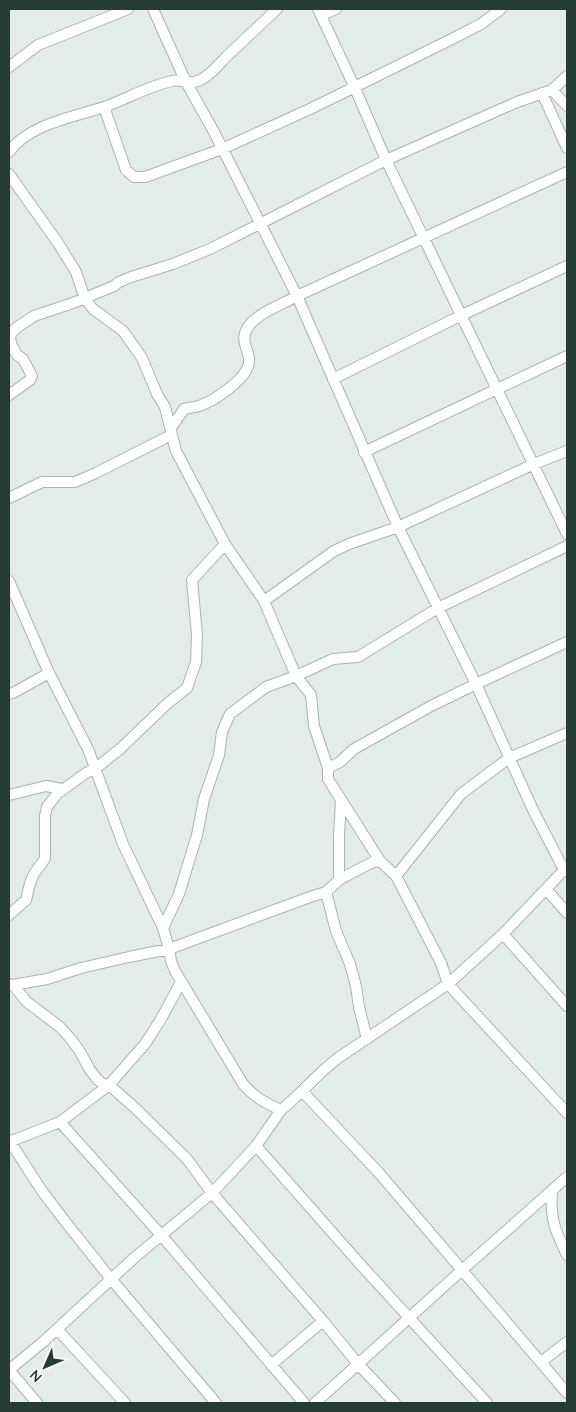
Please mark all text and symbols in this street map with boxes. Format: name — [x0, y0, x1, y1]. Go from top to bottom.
north arrow — [20, 1342, 70, 1392]
text: N — [26, 1366, 46, 1386]

